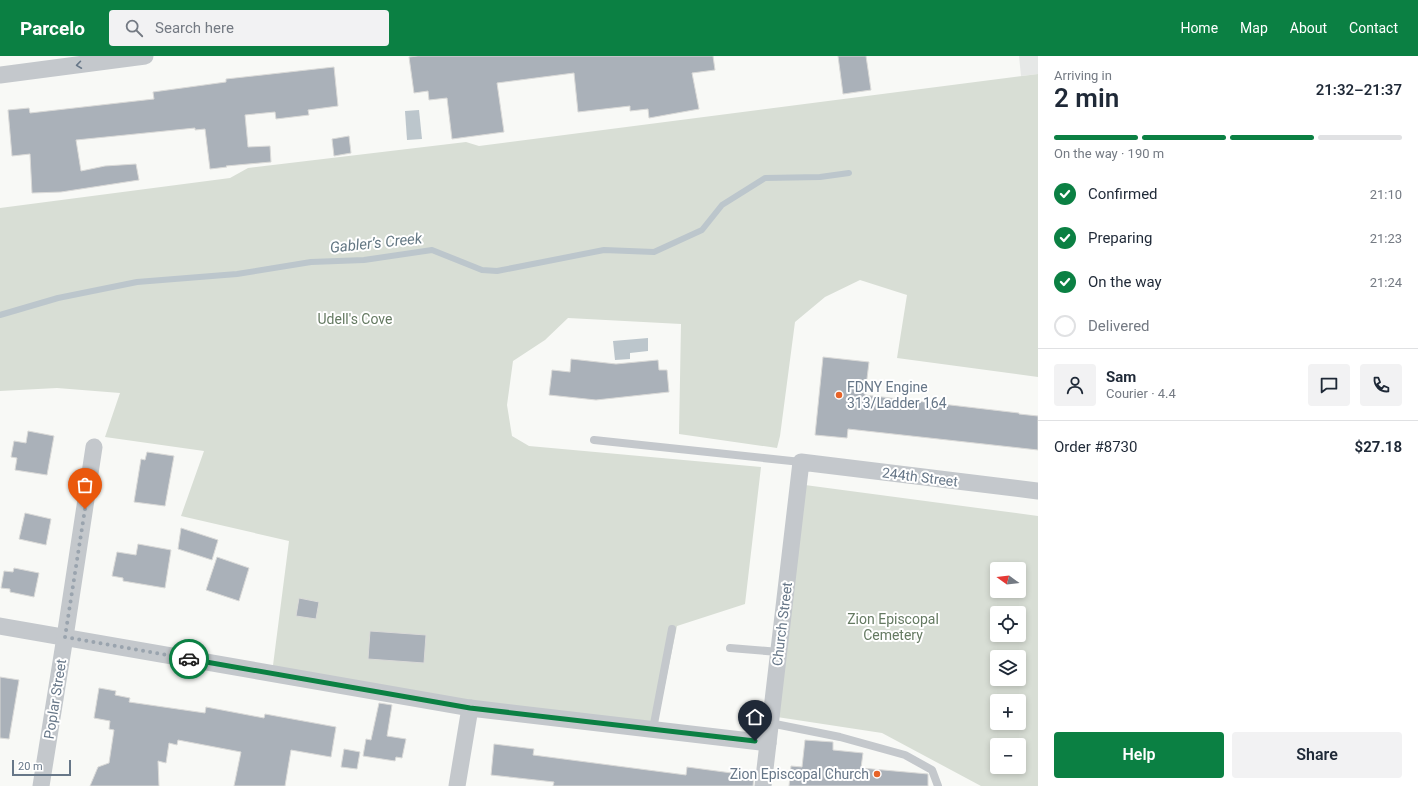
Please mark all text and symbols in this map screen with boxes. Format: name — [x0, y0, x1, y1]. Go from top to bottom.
search box — [109, 10, 389, 46]
text: Parcelo — [20, 17, 85, 40]
icon: search — [123, 17, 145, 39]
text: Search here — [155, 19, 234, 37]
text: Home — [1180, 20, 1218, 36]
text: Map — [1240, 20, 1268, 36]
text: About — [1290, 20, 1327, 36]
text: Contact — [1349, 20, 1398, 36]
one-way arrow — [76, 60, 82, 69]
text: Arriving in — [1054, 68, 1112, 83]
text: 21:32–21:37 — [1316, 81, 1402, 99]
text: 2 min — [1054, 83, 1119, 113]
text: On the way · 190 m — [1054, 146, 1164, 161]
icon: check — [1054, 183, 1076, 205]
text: Confirmed — [1088, 185, 1158, 203]
text: 21:10 — [1370, 187, 1402, 202]
icon: check — [1054, 227, 1076, 249]
water label: Gabler’s Creek — [329, 229, 424, 257]
text: Preparing — [1088, 229, 1152, 247]
text: 21:23 — [1370, 231, 1402, 246]
icon: check — [1054, 271, 1076, 293]
text: On the way — [1088, 273, 1162, 291]
text: 21:24 — [1370, 275, 1402, 290]
park label: Udell's Cove — [318, 311, 392, 327]
text: Delivered — [1088, 317, 1150, 335]
button: person — [1054, 364, 1096, 406]
button: chat — [1308, 364, 1350, 406]
button: phone — [1360, 364, 1402, 406]
text: Sam — [1106, 368, 1136, 386]
place label: FDNY Engine 313/Ladder 164 — [847, 379, 947, 411]
text: Courier · 4.4 — [1106, 386, 1176, 401]
marker: FDNY Engine 313/Ladder 164 — [834, 390, 844, 400]
text: Order #8730 — [1054, 438, 1137, 456]
text: $27.18 — [1355, 438, 1402, 456]
street label: 244th Street — [881, 464, 959, 490]
pin — [68, 468, 102, 509]
icon: bag — [74, 474, 96, 496]
north arrow — [990, 562, 1026, 598]
map controls — [990, 562, 1026, 774]
street label: Church Street — [769, 581, 795, 667]
button: locate — [990, 606, 1026, 642]
park label: Zion Episcopal Cemetery — [847, 611, 939, 643]
courier — [169, 639, 209, 679]
icon: car — [178, 648, 200, 670]
button: layers — [990, 650, 1026, 686]
street label: Poplar Street — [41, 657, 69, 740]
button: + — [990, 694, 1026, 730]
pin — [738, 700, 772, 741]
icon: home — [744, 706, 766, 728]
button: Help — [1054, 732, 1224, 778]
button: Share — [1232, 732, 1402, 778]
button: − — [990, 738, 1026, 774]
scale bar — [12, 758, 71, 777]
text: 20 m — [18, 760, 43, 773]
place label: Zion Episcopal Church — [730, 766, 869, 782]
marker: Zion Episcopal Church — [872, 769, 882, 779]

